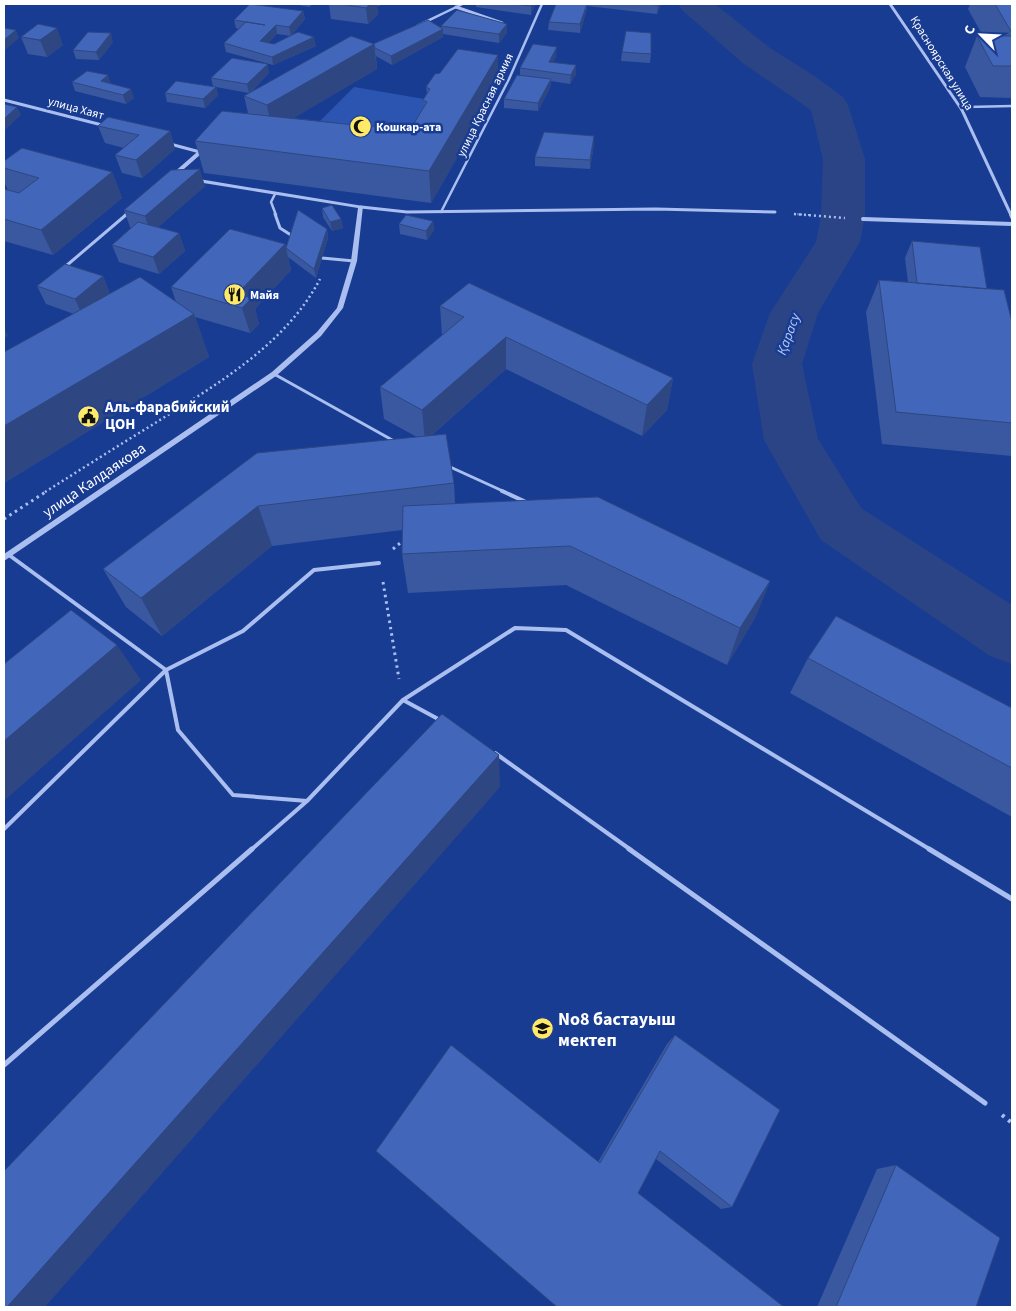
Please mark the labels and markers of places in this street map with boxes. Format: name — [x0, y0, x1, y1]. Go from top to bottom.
mosque icon: Кошкар-ата — [348, 115, 372, 139]
place label: Кошкар-ата — [376, 119, 441, 136]
restaurant icon: Майя — [222, 283, 246, 307]
place label: Майя — [250, 287, 279, 304]
place label: Аль-фарабийский ЦОН — [104, 397, 230, 435]
public building icon: Аль-фарабийский ЦОН — [77, 404, 101, 428]
place label: No8 бастауыш мектеп — [558, 1007, 676, 1053]
school or university icon: No8 бастауыш мектеп — [530, 1017, 554, 1041]

